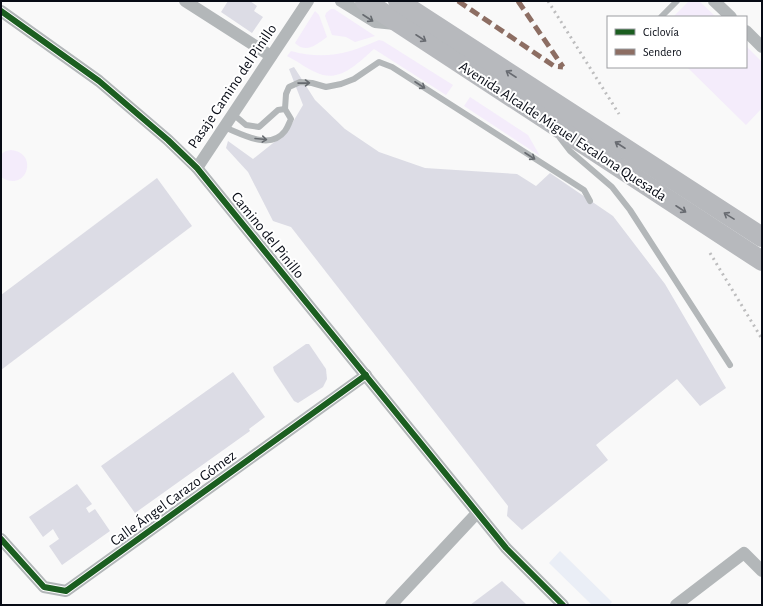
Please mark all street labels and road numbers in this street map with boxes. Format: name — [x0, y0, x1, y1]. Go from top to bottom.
street label: Pasaje Camino del Pinillo — [185, 21, 280, 151]
street label: Avenida Alcalde Miguel Escalona Quesada — [456, 59, 669, 204]
street label: Camino del Pinillo — [228, 189, 307, 281]
street label: Calle Ángel Carazo Gómez — [107, 446, 239, 549]

